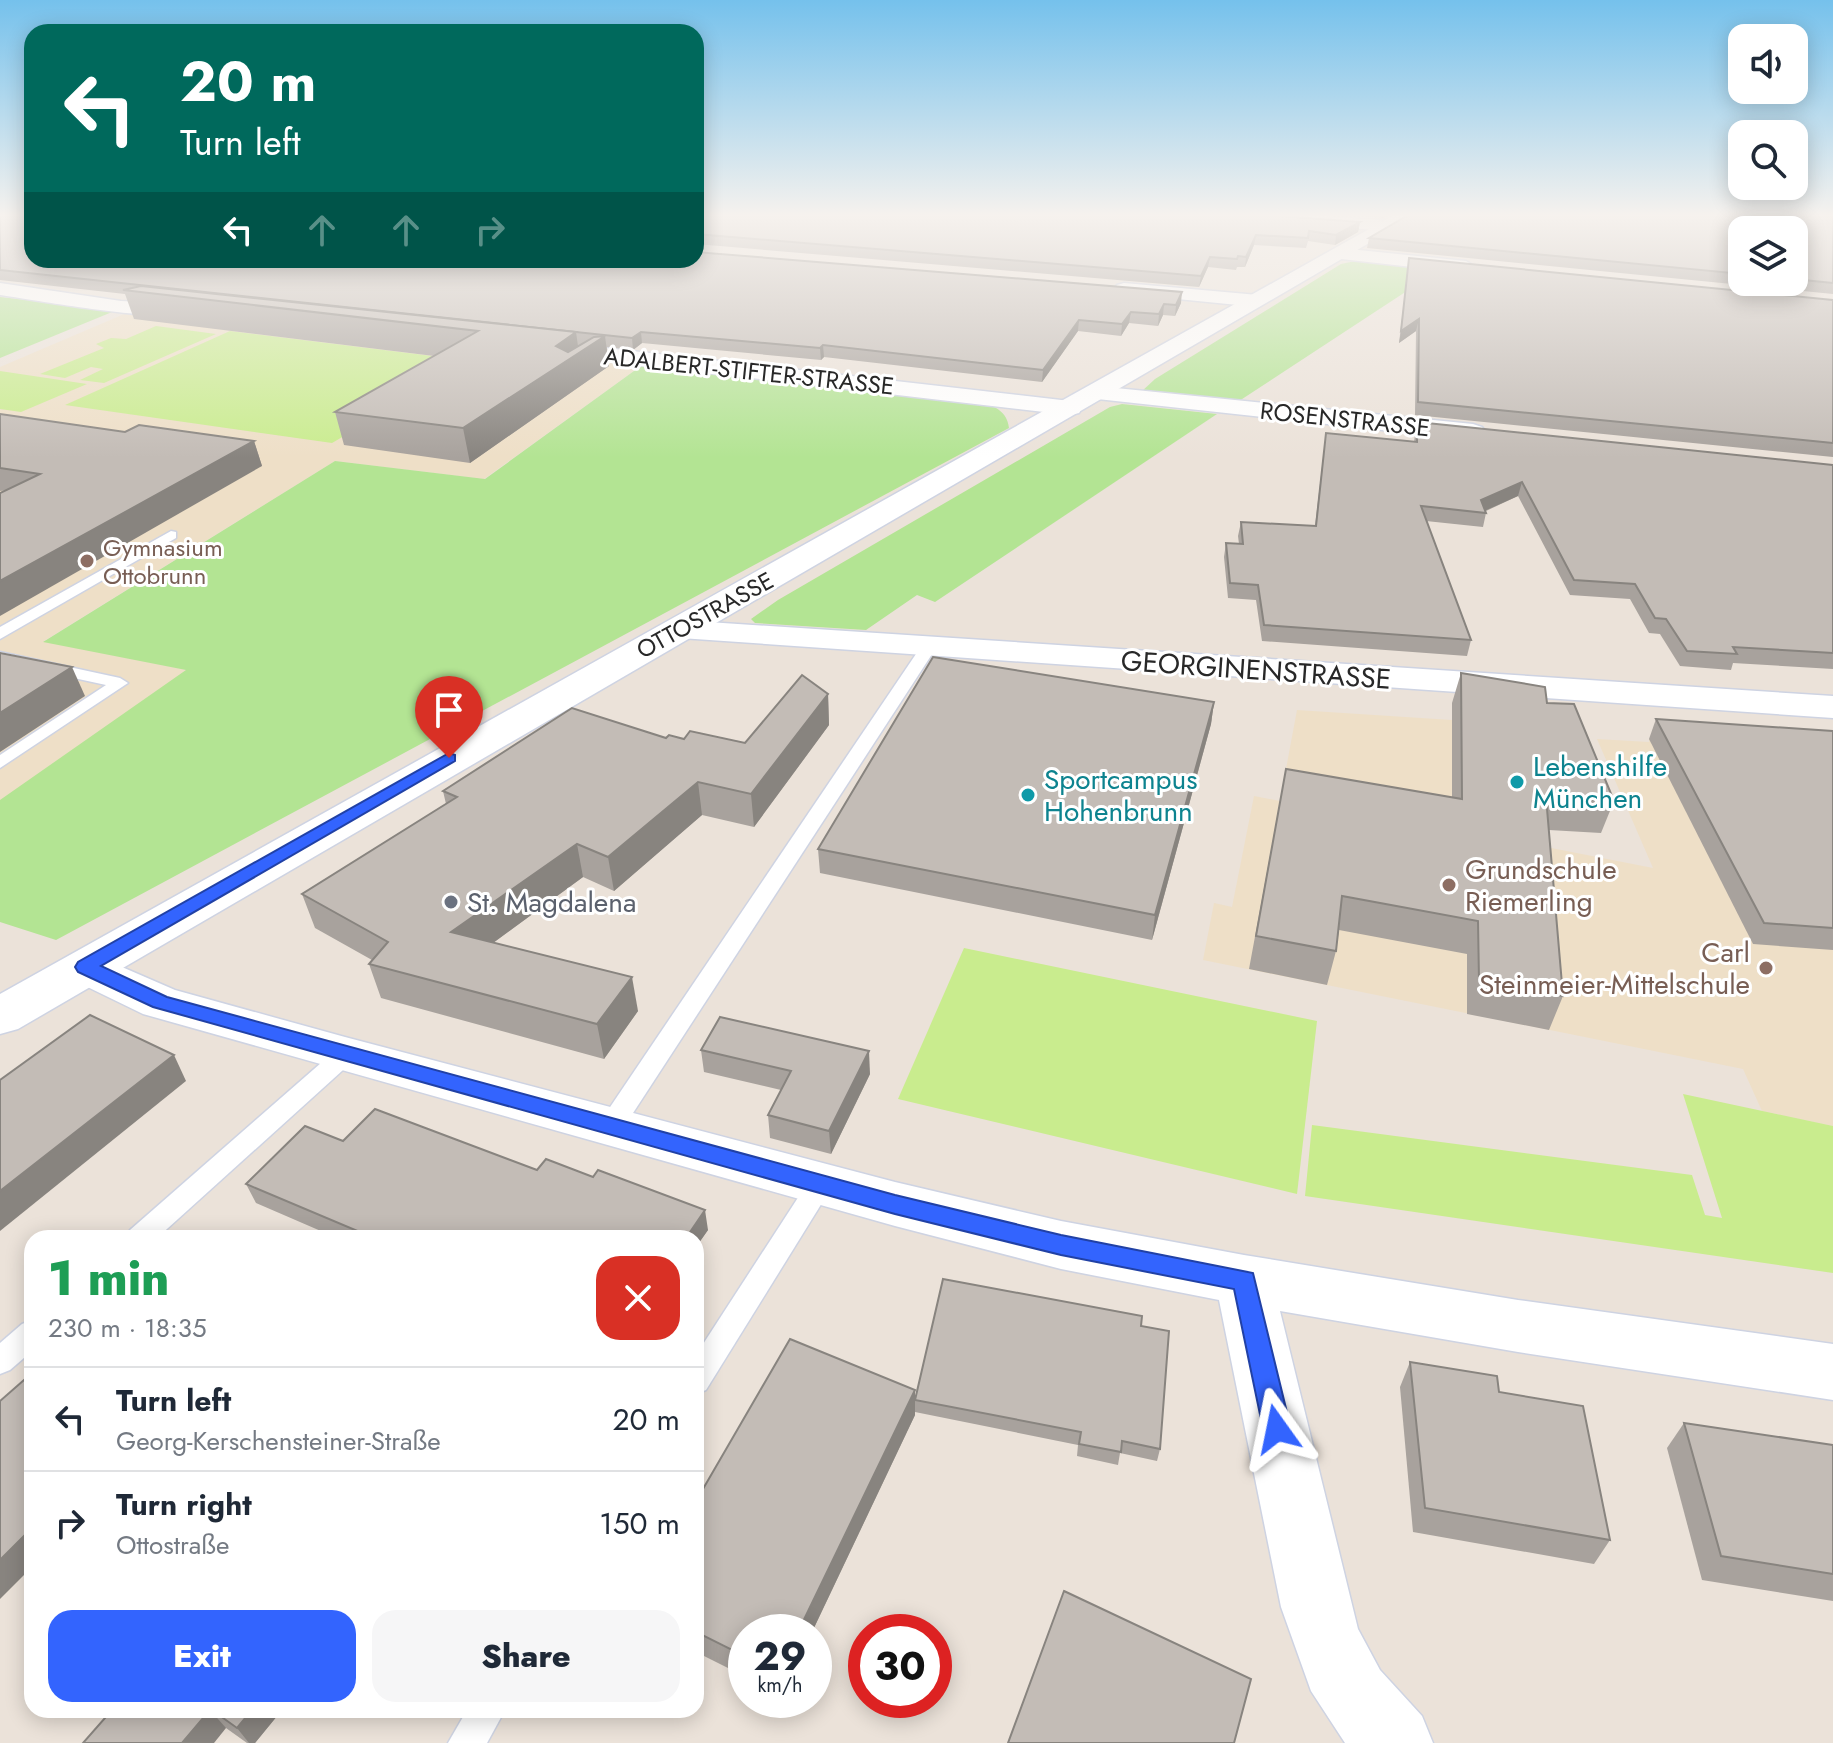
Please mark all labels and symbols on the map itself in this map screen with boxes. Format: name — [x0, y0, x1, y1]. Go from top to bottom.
street label: ADALBERT-STIFTER-STRASSE — [602, 338, 896, 404]
street label: ROSENSTRASSE — [1258, 393, 1432, 445]
place label: Gymnasium Ottobrunn — [103, 530, 223, 593]
marker: Gymnasium Ottobrunn — [78, 552, 96, 570]
street label: OTTOSTRASSE — [630, 563, 780, 667]
street label: GEORGINENSTRASSE — [1119, 640, 1393, 700]
pin — [415, 676, 483, 758]
place label: Lebenshilfe München — [1533, 746, 1667, 819]
place label: Sportcampus Hohenbrunn — [1044, 759, 1198, 832]
marker: Lebenshilfe München — [1508, 773, 1526, 791]
marker: Sportcampus Hohenbrunn — [1019, 786, 1037, 804]
place label: Grundschule Riemerling — [1465, 849, 1617, 922]
marker: Grundschule Riemerling — [1440, 876, 1458, 894]
place label: St. Magdalena — [467, 882, 636, 923]
marker: St. Magdalena — [442, 893, 460, 911]
place label: Carl Steinmeier-Mittelschule — [1479, 932, 1750, 1005]
marker: Carl Steinmeier-Mittelschule — [1757, 959, 1775, 977]
position arrow — [1235, 1387, 1319, 1471]
speed limit sign: 30 — [848, 1614, 952, 1718]

